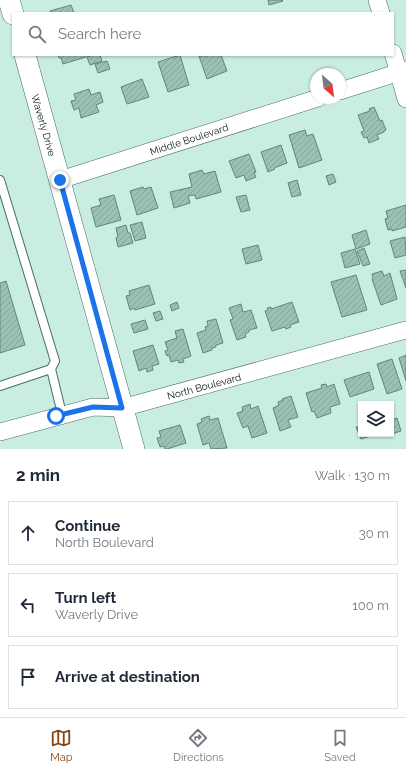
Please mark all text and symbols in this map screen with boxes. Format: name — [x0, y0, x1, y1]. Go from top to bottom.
search box — [12, 12, 394, 56]
icon: search — [26, 23, 48, 45]
text: Search here — [58, 25, 141, 43]
north arrow — [310, 68, 346, 104]
street label: Waverly Drive — [29, 93, 58, 157]
street label: Middle Boulevard — [149, 122, 230, 157]
route end — [51, 171, 69, 189]
street label: North Boulevard — [166, 371, 242, 402]
map controls — [358, 401, 394, 437]
button: layers — [358, 401, 394, 437]
route start — [47, 407, 65, 425]
text: 2 min — [16, 465, 60, 485]
text: Walk · 130 m — [315, 468, 390, 483]
text: Continue — [55, 517, 120, 535]
icon: ahead — [17, 522, 39, 544]
text: 30 m — [359, 526, 389, 541]
text: North Boulevard — [55, 535, 154, 550]
text: Turn left — [55, 589, 116, 607]
icon: left — [17, 594, 39, 616]
text: 100 m — [352, 598, 389, 613]
text: Waverly Drive — [55, 607, 138, 622]
icon: arrive — [17, 666, 39, 688]
text: Arrive at destination — [55, 668, 200, 686]
tab: Map — [50, 727, 73, 764]
tab: Directions — [173, 727, 224, 764]
tab: Saved — [324, 727, 356, 764]

